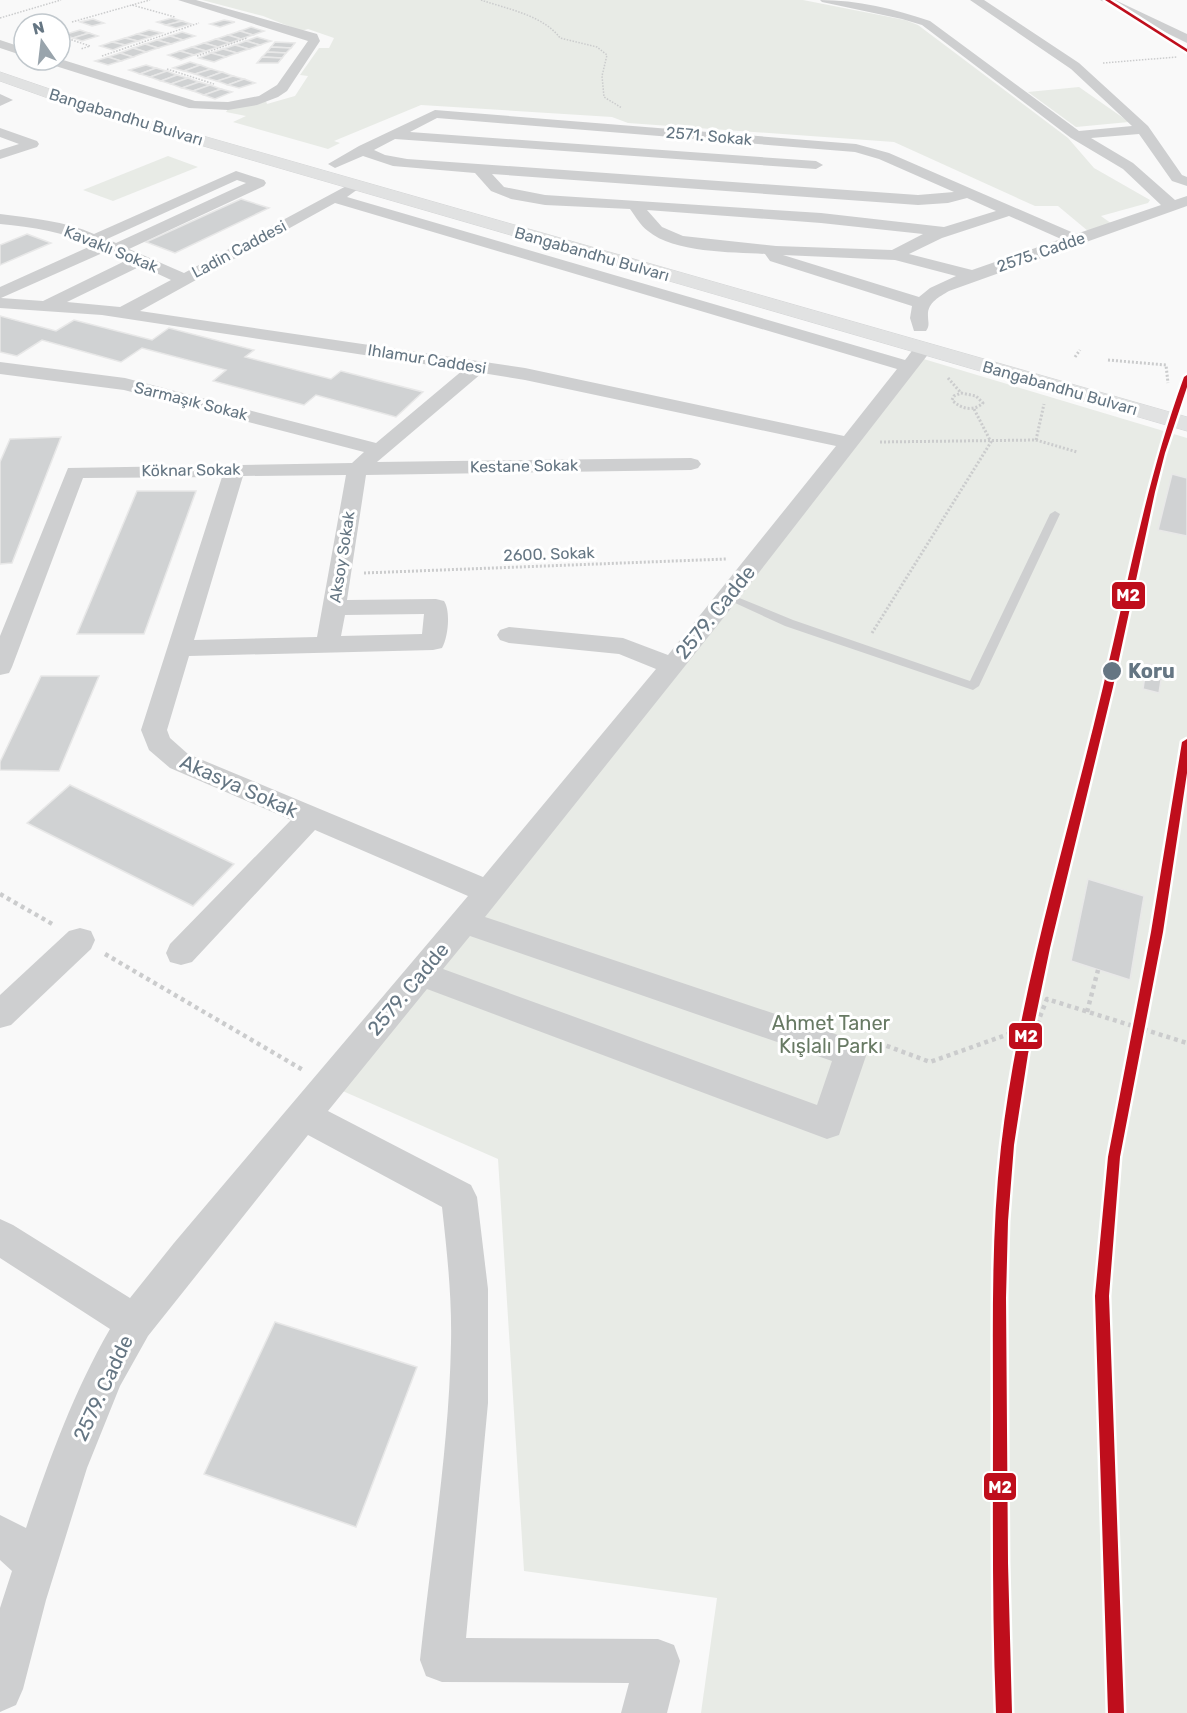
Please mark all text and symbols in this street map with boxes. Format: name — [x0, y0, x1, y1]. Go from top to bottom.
north arrow — [12, 12, 72, 72]
text: N — [31, 17, 46, 39]
street label: Bangabandhu Bulvarı — [47, 85, 205, 149]
street label: 2571. Sokak — [665, 123, 754, 149]
street label: Ladin Caddesi — [188, 216, 290, 282]
street label: Kavaklı Sokak — [61, 221, 162, 277]
street label: Bangabandhu Bulvarı — [512, 223, 672, 285]
street label: 2575. Cadde — [994, 228, 1088, 276]
street label: Ihlamur Caddesi — [366, 340, 488, 378]
street label: Bangabandhu Bulvarı — [980, 357, 1140, 419]
street label: Sarmaşık Sokak — [132, 378, 250, 424]
street label: Kestane Sokak — [470, 456, 579, 476]
street label: Köknar Sokak — [141, 460, 241, 480]
street label: Aksoy Sokak — [325, 509, 359, 604]
street label: 2600. Sokak — [503, 543, 596, 565]
street label: 2579. Cadde — [670, 560, 760, 664]
line badge: M2 — [1111, 581, 1146, 610]
text: M2 — [1116, 586, 1140, 605]
place label: Koru — [1128, 659, 1175, 683]
marker: Koru — [1101, 660, 1123, 682]
street label: Akasya Sokak — [176, 749, 302, 823]
street label: 2579. Cadde — [362, 938, 454, 1040]
park label: Ahmet Taner Kışlalı Parkı — [772, 1011, 891, 1058]
line badge: M2 — [1008, 1022, 1043, 1050]
text: M2 — [1014, 1027, 1038, 1046]
street label: 2579. Cadde — [68, 1331, 138, 1445]
line badge: M2 — [983, 1472, 1017, 1501]
text: M2 — [988, 1478, 1012, 1497]

